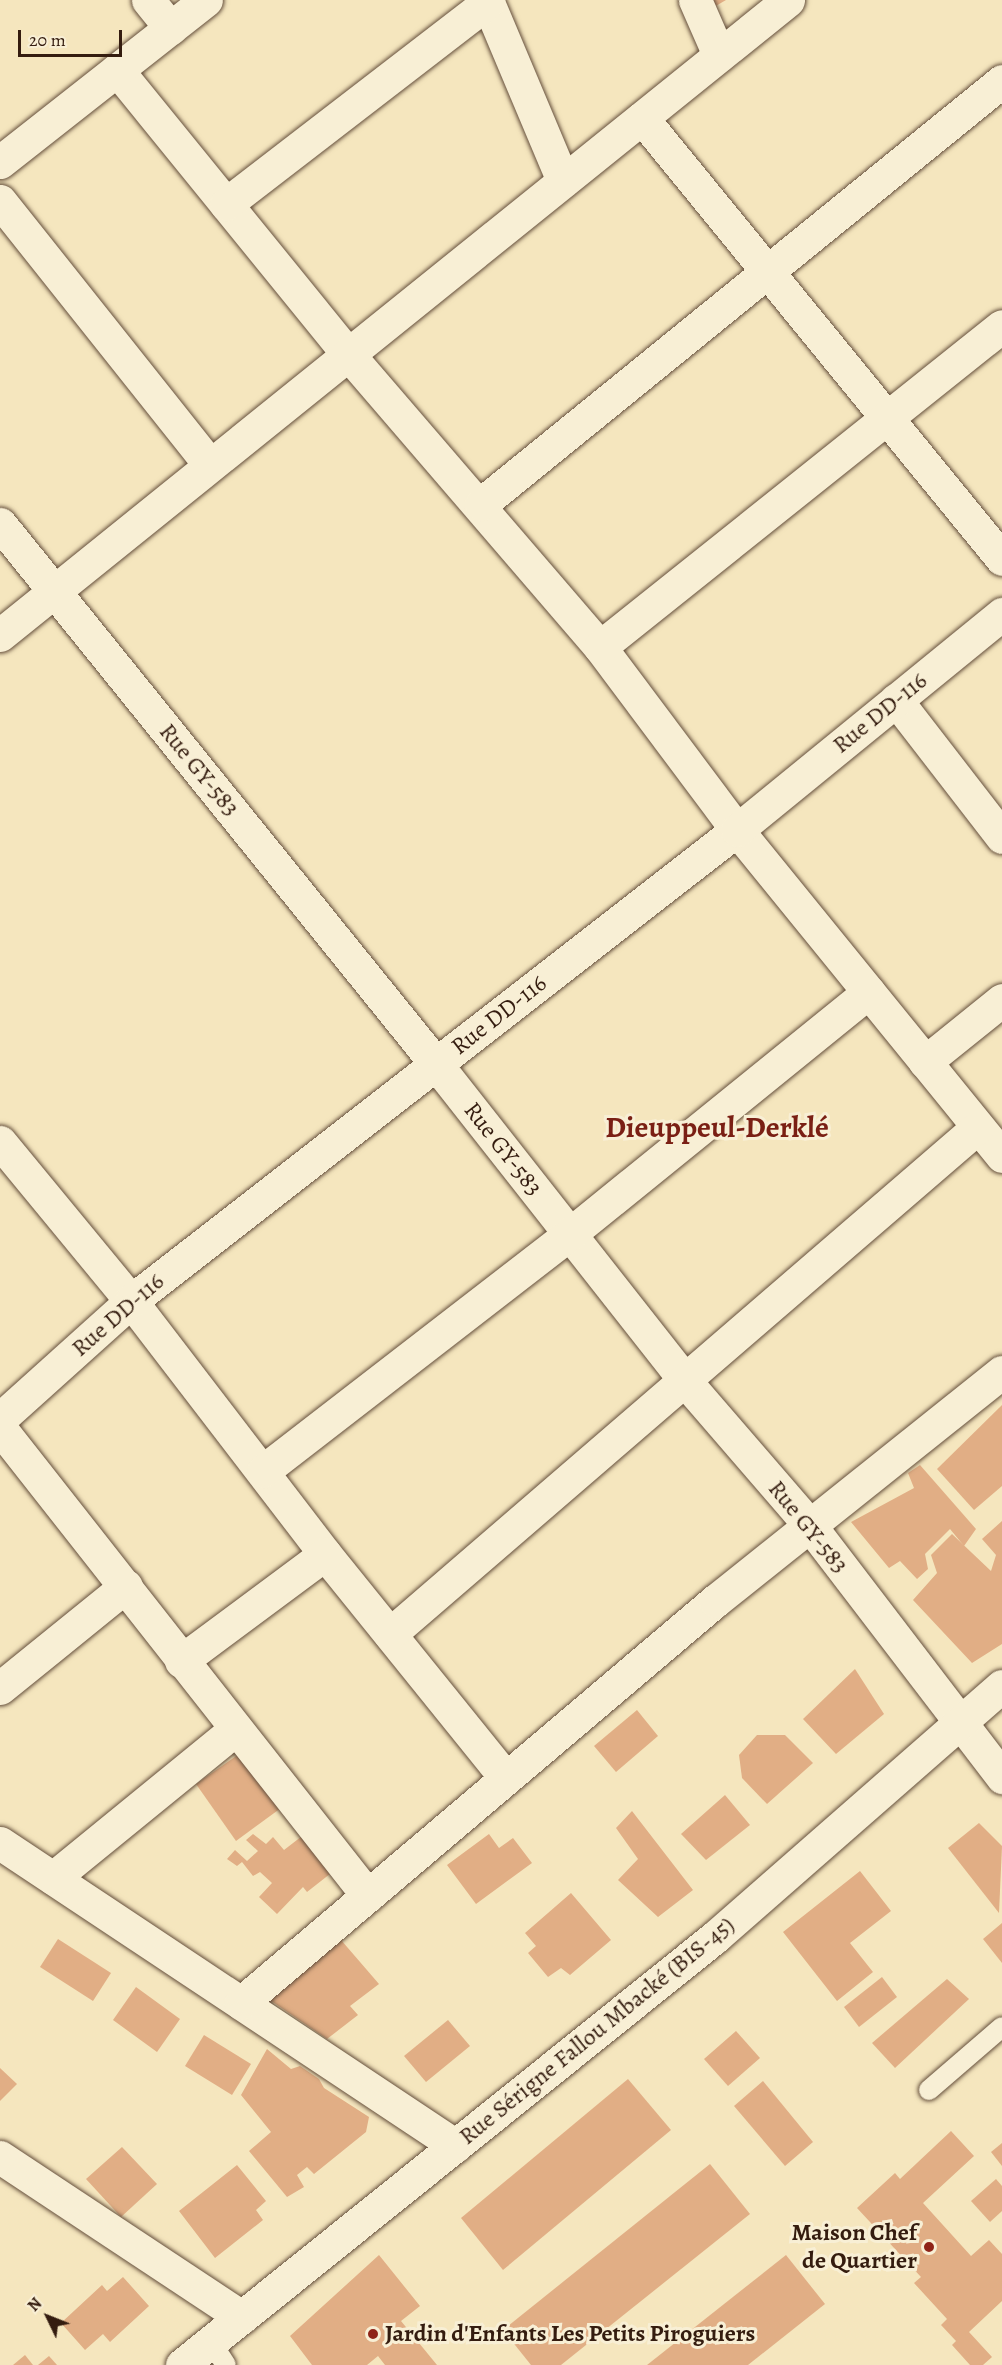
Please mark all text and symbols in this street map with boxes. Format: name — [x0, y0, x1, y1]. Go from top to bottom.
scale bar — [21, 18, 124, 56]
text: 20 m — [29, 28, 66, 52]
street label: Rue DD-116 — [827, 666, 933, 760]
street label: Rue GY-583 — [153, 718, 245, 822]
street label: Rue DD-116 — [446, 969, 552, 1061]
street label: Rue GY-583 — [457, 1096, 549, 1202]
district label: Dieuppeul-Derklé — [605, 1109, 829, 1145]
street label: Rue DD-116 — [66, 1267, 170, 1363]
street label: Rue GY-583 — [762, 1475, 854, 1579]
street label: Rue Sérigne Fallou Mbacké (BIS-45) — [454, 1911, 740, 2151]
place label: Maison Chef de Quartier — [791, 2219, 917, 2275]
marker: Maison Chef de Quartier — [922, 2240, 936, 2254]
north arrow — [18, 2287, 78, 2347]
text: N — [23, 2293, 47, 2316]
place label: Jardin d'Enfants Les Petits Piroguiers — [385, 2320, 755, 2348]
marker: Jardin d'Enfants Les Petits Piroguiers — [366, 2327, 380, 2341]

